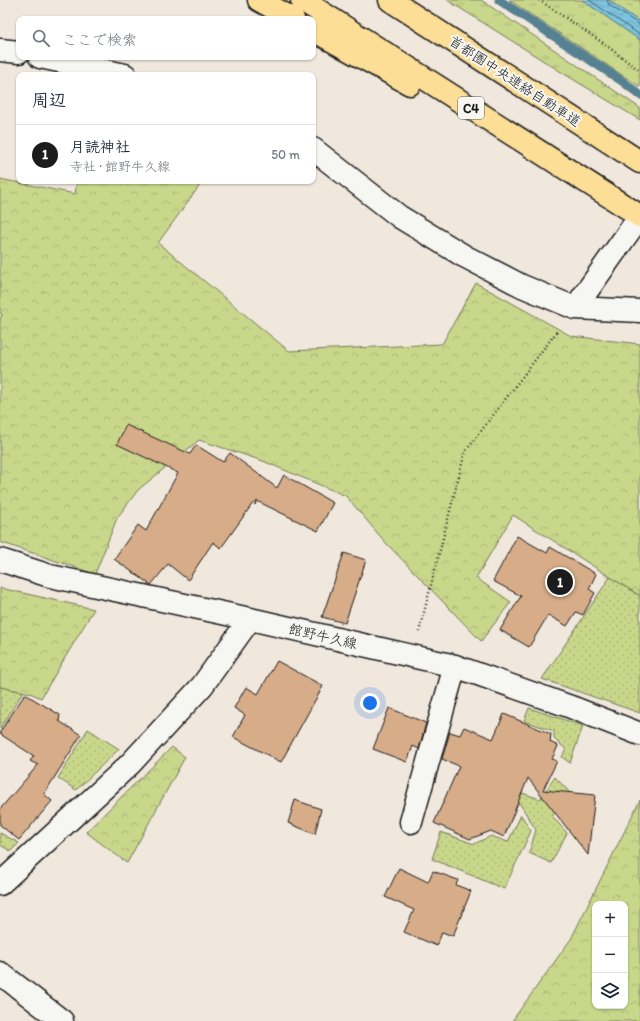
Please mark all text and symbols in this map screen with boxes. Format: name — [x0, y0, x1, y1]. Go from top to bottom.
search box — [16, 16, 316, 60]
icon: search — [30, 27, 52, 49]
text: ここで検索 — [62, 31, 137, 49]
street label: 首都圏中央連絡自動車道 — [446, 32, 584, 130]
text: 周辺 — [32, 90, 66, 110]
road number: C4 — [458, 97, 484, 119]
text: 月読神社 — [70, 138, 130, 156]
text: 1 — [42, 147, 48, 162]
text: 50 m — [271, 147, 300, 162]
text: 寺社 · 館野牛久線 — [70, 159, 170, 174]
pin: 1 — [547, 567, 573, 597]
street label: 館野牛久線 — [287, 620, 359, 653]
your location — [360, 693, 380, 713]
map controls — [592, 901, 628, 1009]
button: + — [592, 901, 628, 937]
button: − — [592, 937, 628, 973]
button: layers — [592, 973, 628, 1009]

